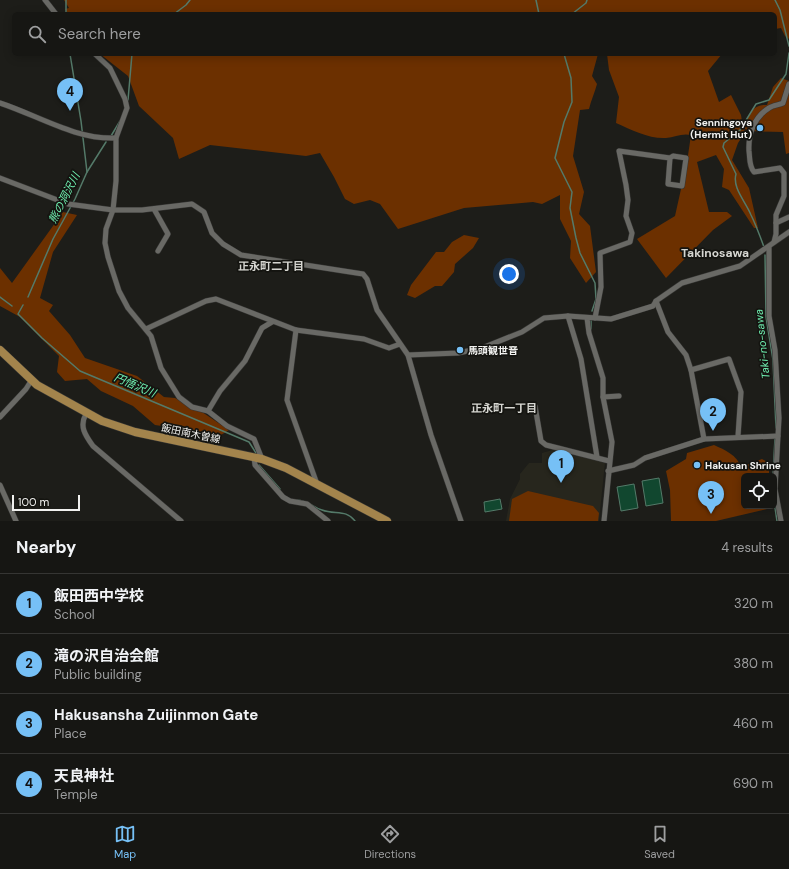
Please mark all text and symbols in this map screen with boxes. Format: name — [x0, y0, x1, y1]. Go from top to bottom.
search box — [12, 12, 777, 56]
icon: search — [26, 23, 48, 45]
text: Search here — [58, 24, 141, 44]
pin: 4 — [57, 78, 83, 111]
place label: Senningoya (Hermit Hut) — [690, 116, 752, 141]
marker: Senningoya (Hermit Hut) — [755, 123, 765, 133]
water label: 熊の洞沢川 — [45, 169, 83, 226]
district label: Takinosawa — [681, 245, 749, 261]
district label: 正永町二丁目 — [238, 259, 304, 273]
your location — [499, 264, 519, 284]
water label: Taki-no-sawa — [751, 308, 773, 380]
place label: 馬頭観世音 — [468, 344, 518, 357]
marker: 馬頭観世音 — [455, 345, 465, 355]
water label: 円悟沢川 — [112, 370, 159, 400]
pin: 2 — [700, 398, 726, 431]
district label: 正永町一丁目 — [471, 401, 537, 415]
street label: 飯田南木曽線 — [160, 421, 222, 446]
pin: 1 — [548, 450, 574, 483]
place label: Hakusan Shrine — [705, 459, 781, 472]
marker: Hakusan Shrine — [692, 460, 702, 470]
map controls — [741, 473, 777, 509]
button: locate — [741, 473, 777, 509]
pin: 3 — [698, 481, 724, 514]
scale bar — [12, 493, 80, 512]
text: 100 m — [18, 495, 49, 509]
text: Nearby — [16, 536, 76, 558]
text: 4 results — [721, 539, 773, 556]
text: 飯田西中学校 — [54, 586, 144, 606]
text: 1 — [27, 595, 31, 612]
text: 320 m — [734, 595, 773, 612]
text: School — [54, 606, 95, 623]
text: 滝の沢自治会館 — [54, 646, 159, 666]
text: 2 — [25, 655, 33, 672]
text: 380 m — [733, 655, 773, 672]
text: Public building — [54, 666, 142, 683]
text: Hakusansha Zuijinmon Gate — [54, 705, 258, 725]
text: 3 — [25, 715, 33, 732]
text: 460 m — [733, 715, 773, 732]
text: Place — [54, 725, 86, 742]
text: 天良神社 — [54, 766, 114, 786]
text: 4 — [25, 775, 33, 792]
text: 690 m — [733, 775, 773, 792]
text: Temple — [54, 786, 98, 803]
tab: Map — [114, 823, 136, 861]
tab: Directions — [364, 823, 416, 861]
tab: Saved — [644, 823, 675, 861]

